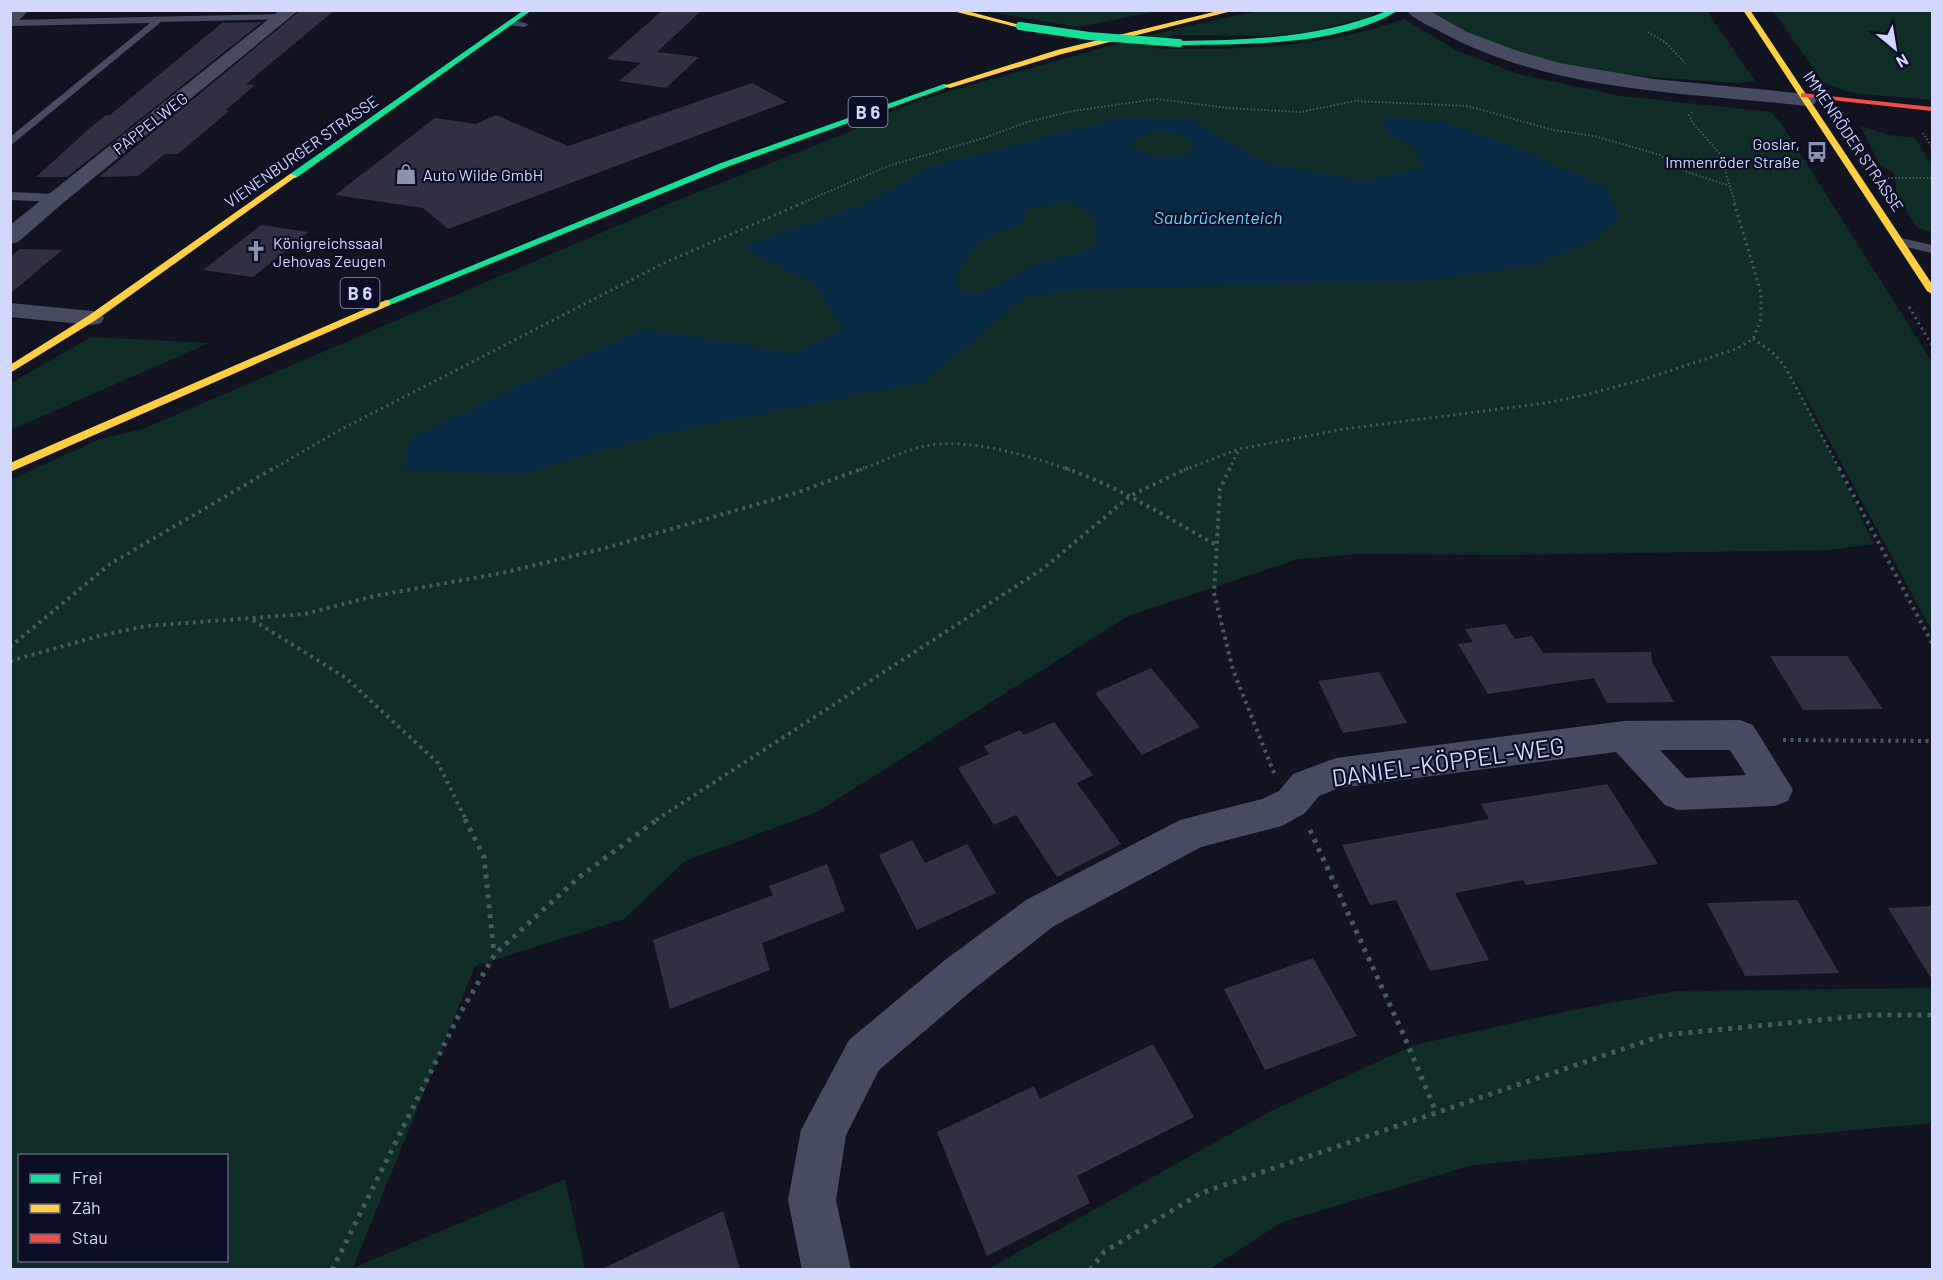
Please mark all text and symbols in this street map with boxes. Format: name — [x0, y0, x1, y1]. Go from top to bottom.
north arrow — [1865, 18, 1925, 78]
text: N — [1893, 51, 1912, 72]
street label: IMMENRÖDER STRASSE — [1800, 67, 1908, 215]
street label: PAPPELWEG — [109, 88, 191, 158]
street label: VIENENBURGER STRASSE — [221, 91, 381, 211]
road number: B 6 — [848, 97, 888, 127]
place label: Goslar, Immenröder Straße — [1665, 134, 1800, 171]
bus stop icon: Goslar, Immenröder Straße — [1805, 140, 1829, 164]
shop icon: Auto Wilde GmbH — [394, 162, 418, 186]
place label: Auto Wilde GmbH — [423, 165, 543, 184]
water label: Saubrückenteich — [1154, 206, 1282, 228]
place label: Königreichssaal Jehovas Zeugen — [273, 233, 386, 270]
church icon: Königreichssaal Jehovas Zeugen — [244, 239, 268, 263]
road number: B 6 — [340, 278, 380, 308]
street label: DANIEL-KÖPPEL-WEG — [1330, 730, 1566, 792]
legend — [18, 1154, 228, 1262]
text: Frei — [72, 1166, 103, 1188]
text: Zäh — [72, 1196, 101, 1218]
text: Stau — [72, 1226, 108, 1248]

